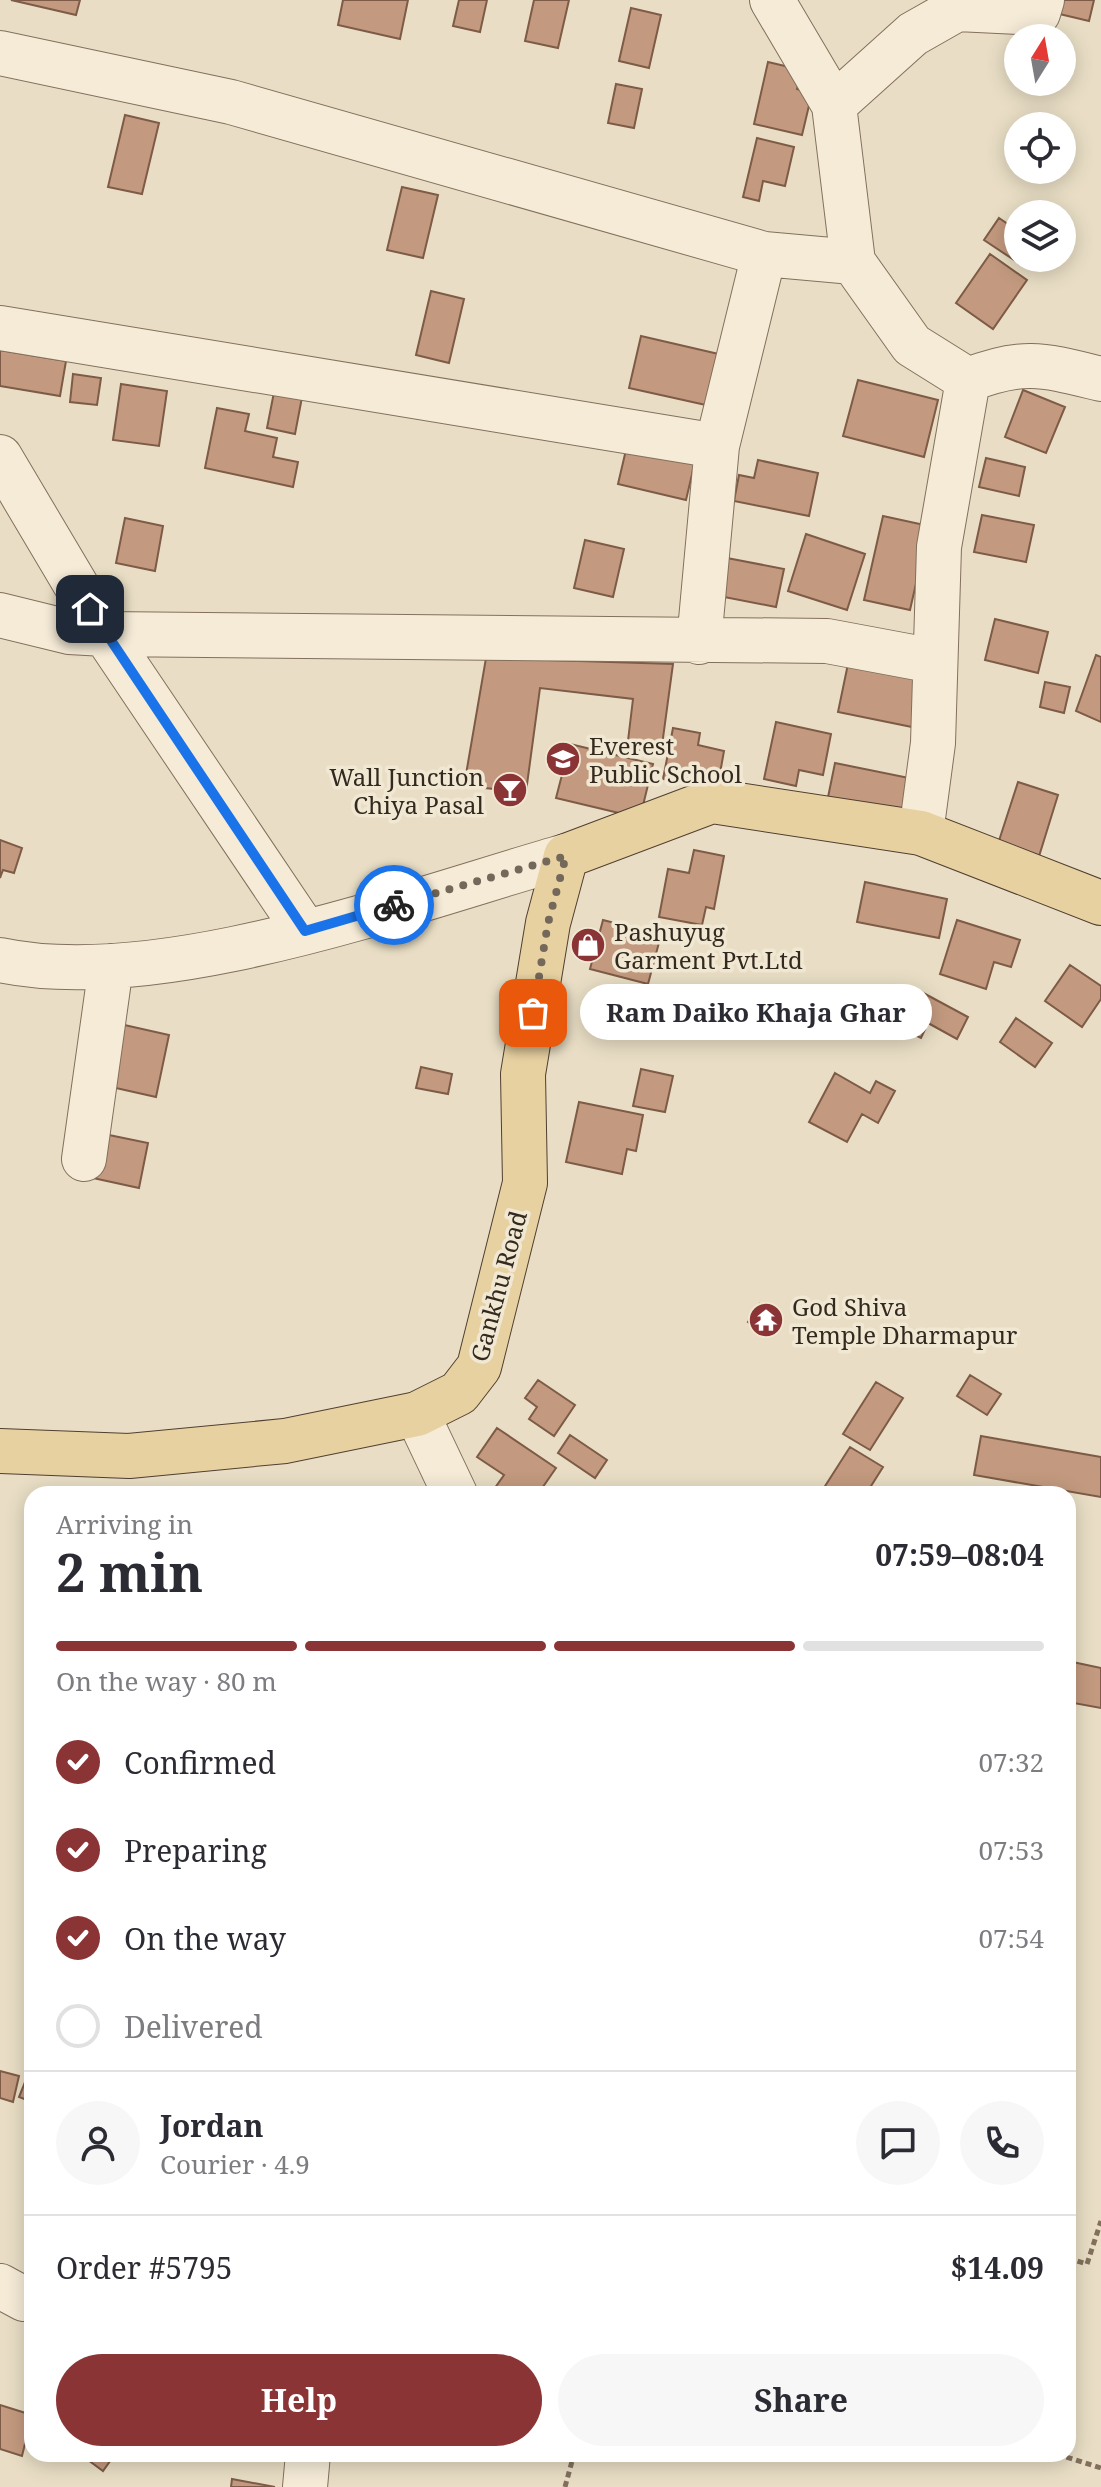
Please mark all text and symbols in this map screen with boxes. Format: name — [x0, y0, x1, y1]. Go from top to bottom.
north arrow — [1004, 24, 1076, 96]
map controls — [1004, 24, 1076, 272]
button: locate — [1004, 112, 1076, 184]
button: layers — [1004, 200, 1076, 272]
pin — [56, 575, 124, 643]
icon: home — [68, 587, 112, 631]
place label: Everest Public School — [589, 729, 742, 790]
school or university icon: Everest Public School — [544, 740, 582, 778]
place label: Wall Junction Chiya Pasal — [329, 760, 485, 821]
bar icon: Wall Junction Chiya Pasal — [491, 771, 529, 809]
courier — [354, 865, 434, 945]
icon: bike — [372, 883, 416, 927]
place label: Pashuyug Garment Pvt.Ltd — [614, 915, 803, 976]
shop icon: Pashuyug Garment Pvt.Ltd — [569, 926, 607, 964]
pin — [499, 979, 567, 1047]
callout: Ram Daiko Khaja Ghar — [581, 985, 933, 1041]
icon: bag — [511, 991, 555, 1035]
text: Ram Daiko Khaja Ghar — [606, 994, 906, 1030]
street label: Gankhu Road — [462, 1207, 534, 1365]
place label: God Shiva Temple Dharmapur — [792, 1290, 1017, 1351]
temple icon: God Shiva Temple Dharmapur — [747, 1301, 785, 1339]
text: Arriving in — [56, 1506, 193, 1542]
text: 07:59–08:04 — [875, 1534, 1044, 1575]
text: 2 min — [56, 1536, 203, 1607]
text: On the way · 80 m — [56, 1663, 277, 1699]
icon: check — [56, 1740, 100, 1784]
text: Confirmed — [124, 1742, 276, 1783]
text: 07:32 — [978, 1744, 1044, 1780]
icon: check — [56, 1828, 100, 1872]
text: Preparing — [124, 1830, 267, 1871]
text: 07:53 — [978, 1832, 1044, 1868]
icon: check — [56, 1916, 100, 1960]
text: On the way — [124, 1918, 286, 1959]
text: 07:54 — [978, 1920, 1044, 1956]
text: Delivered — [124, 2006, 263, 2047]
button: person — [56, 2101, 140, 2185]
button: chat — [856, 2101, 940, 2185]
button: phone — [960, 2101, 1044, 2185]
text: Jordan — [160, 2105, 263, 2146]
text: Courier · 4.9 — [160, 2146, 310, 2182]
text: Order #5795 — [56, 2247, 233, 2288]
text: $14.09 — [950, 2247, 1044, 2288]
button: Help — [56, 2354, 542, 2446]
button: Share — [558, 2354, 1044, 2446]

